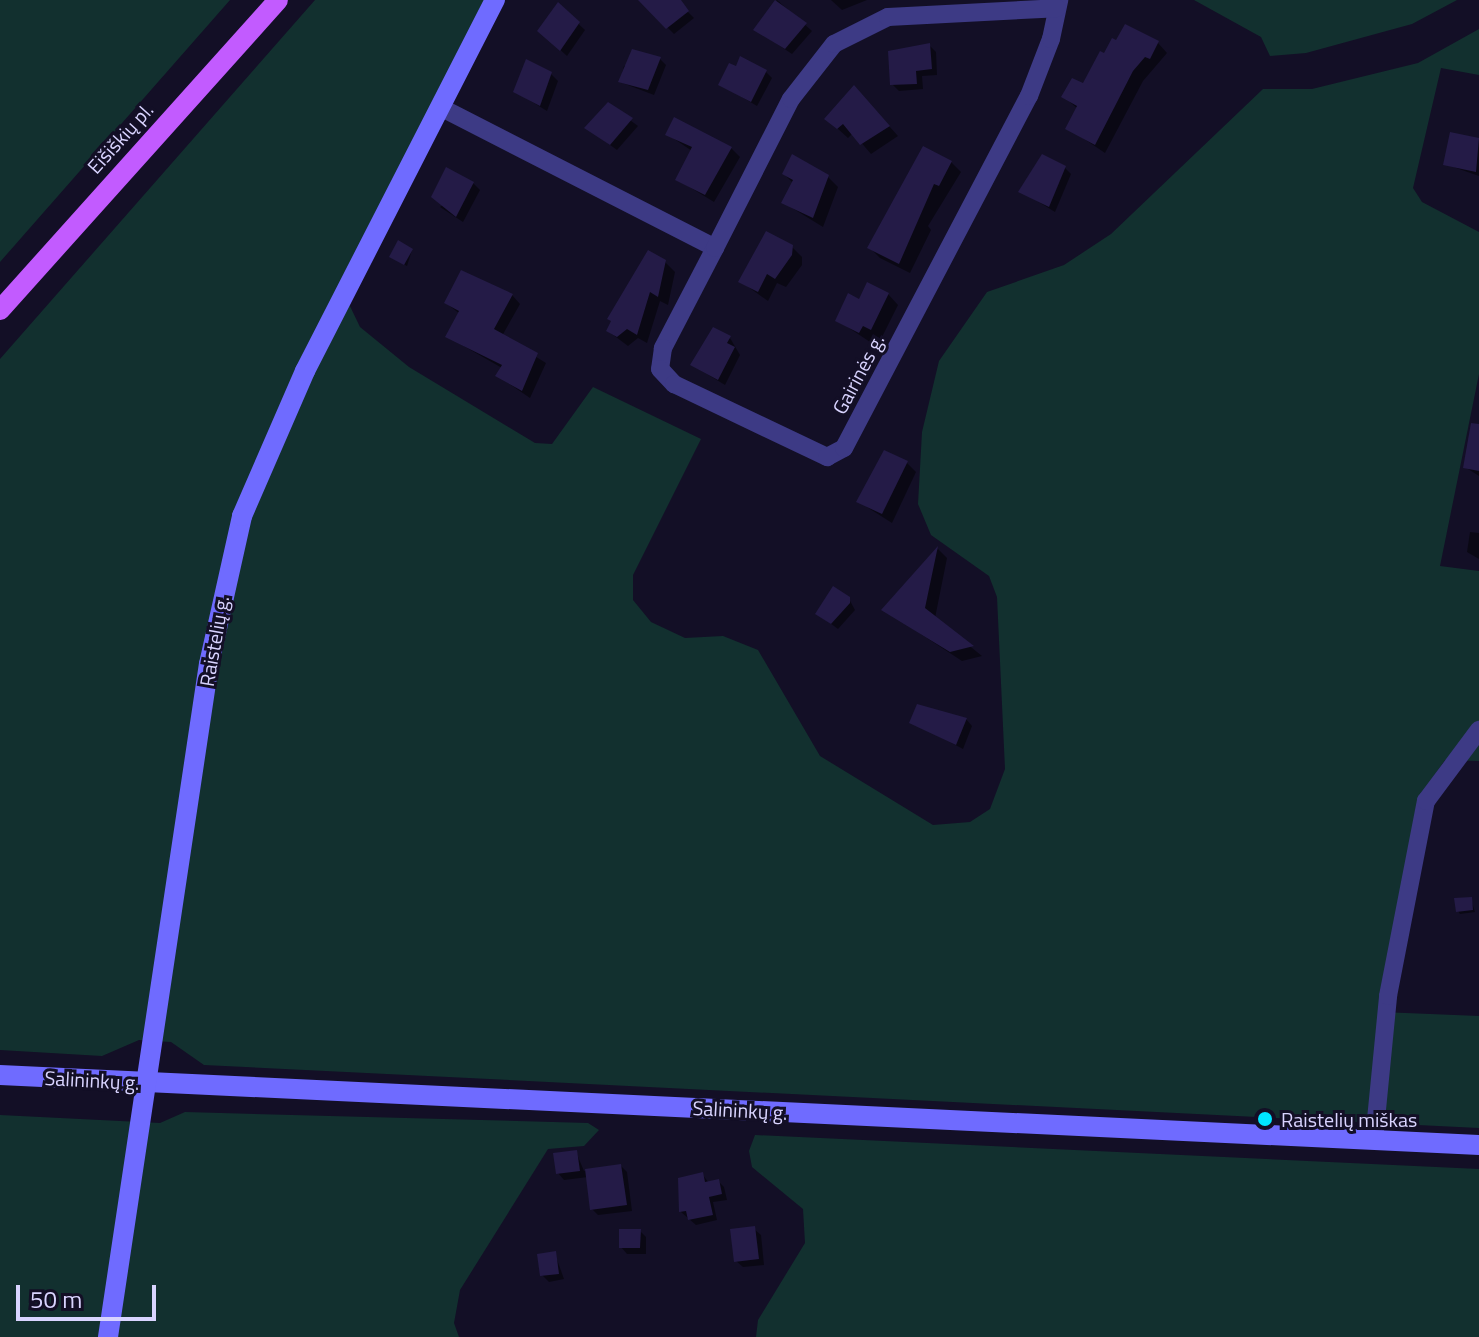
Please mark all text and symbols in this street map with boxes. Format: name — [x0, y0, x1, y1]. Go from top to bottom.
street label: Eišiškių pl. — [82, 98, 158, 178]
street label: Gairinės g. — [827, 330, 889, 418]
street label: Raistelių g. — [194, 594, 234, 688]
street label: Salininkų g. — [44, 1066, 140, 1094]
street label: Salininkų g. — [692, 1096, 788, 1124]
place label: Raistelių miškas — [1281, 1107, 1417, 1131]
marker: Raistelių miškas — [1256, 1110, 1274, 1128]
scale bar — [20, 1269, 160, 1319]
text: 50 m — [30, 1281, 82, 1317]

